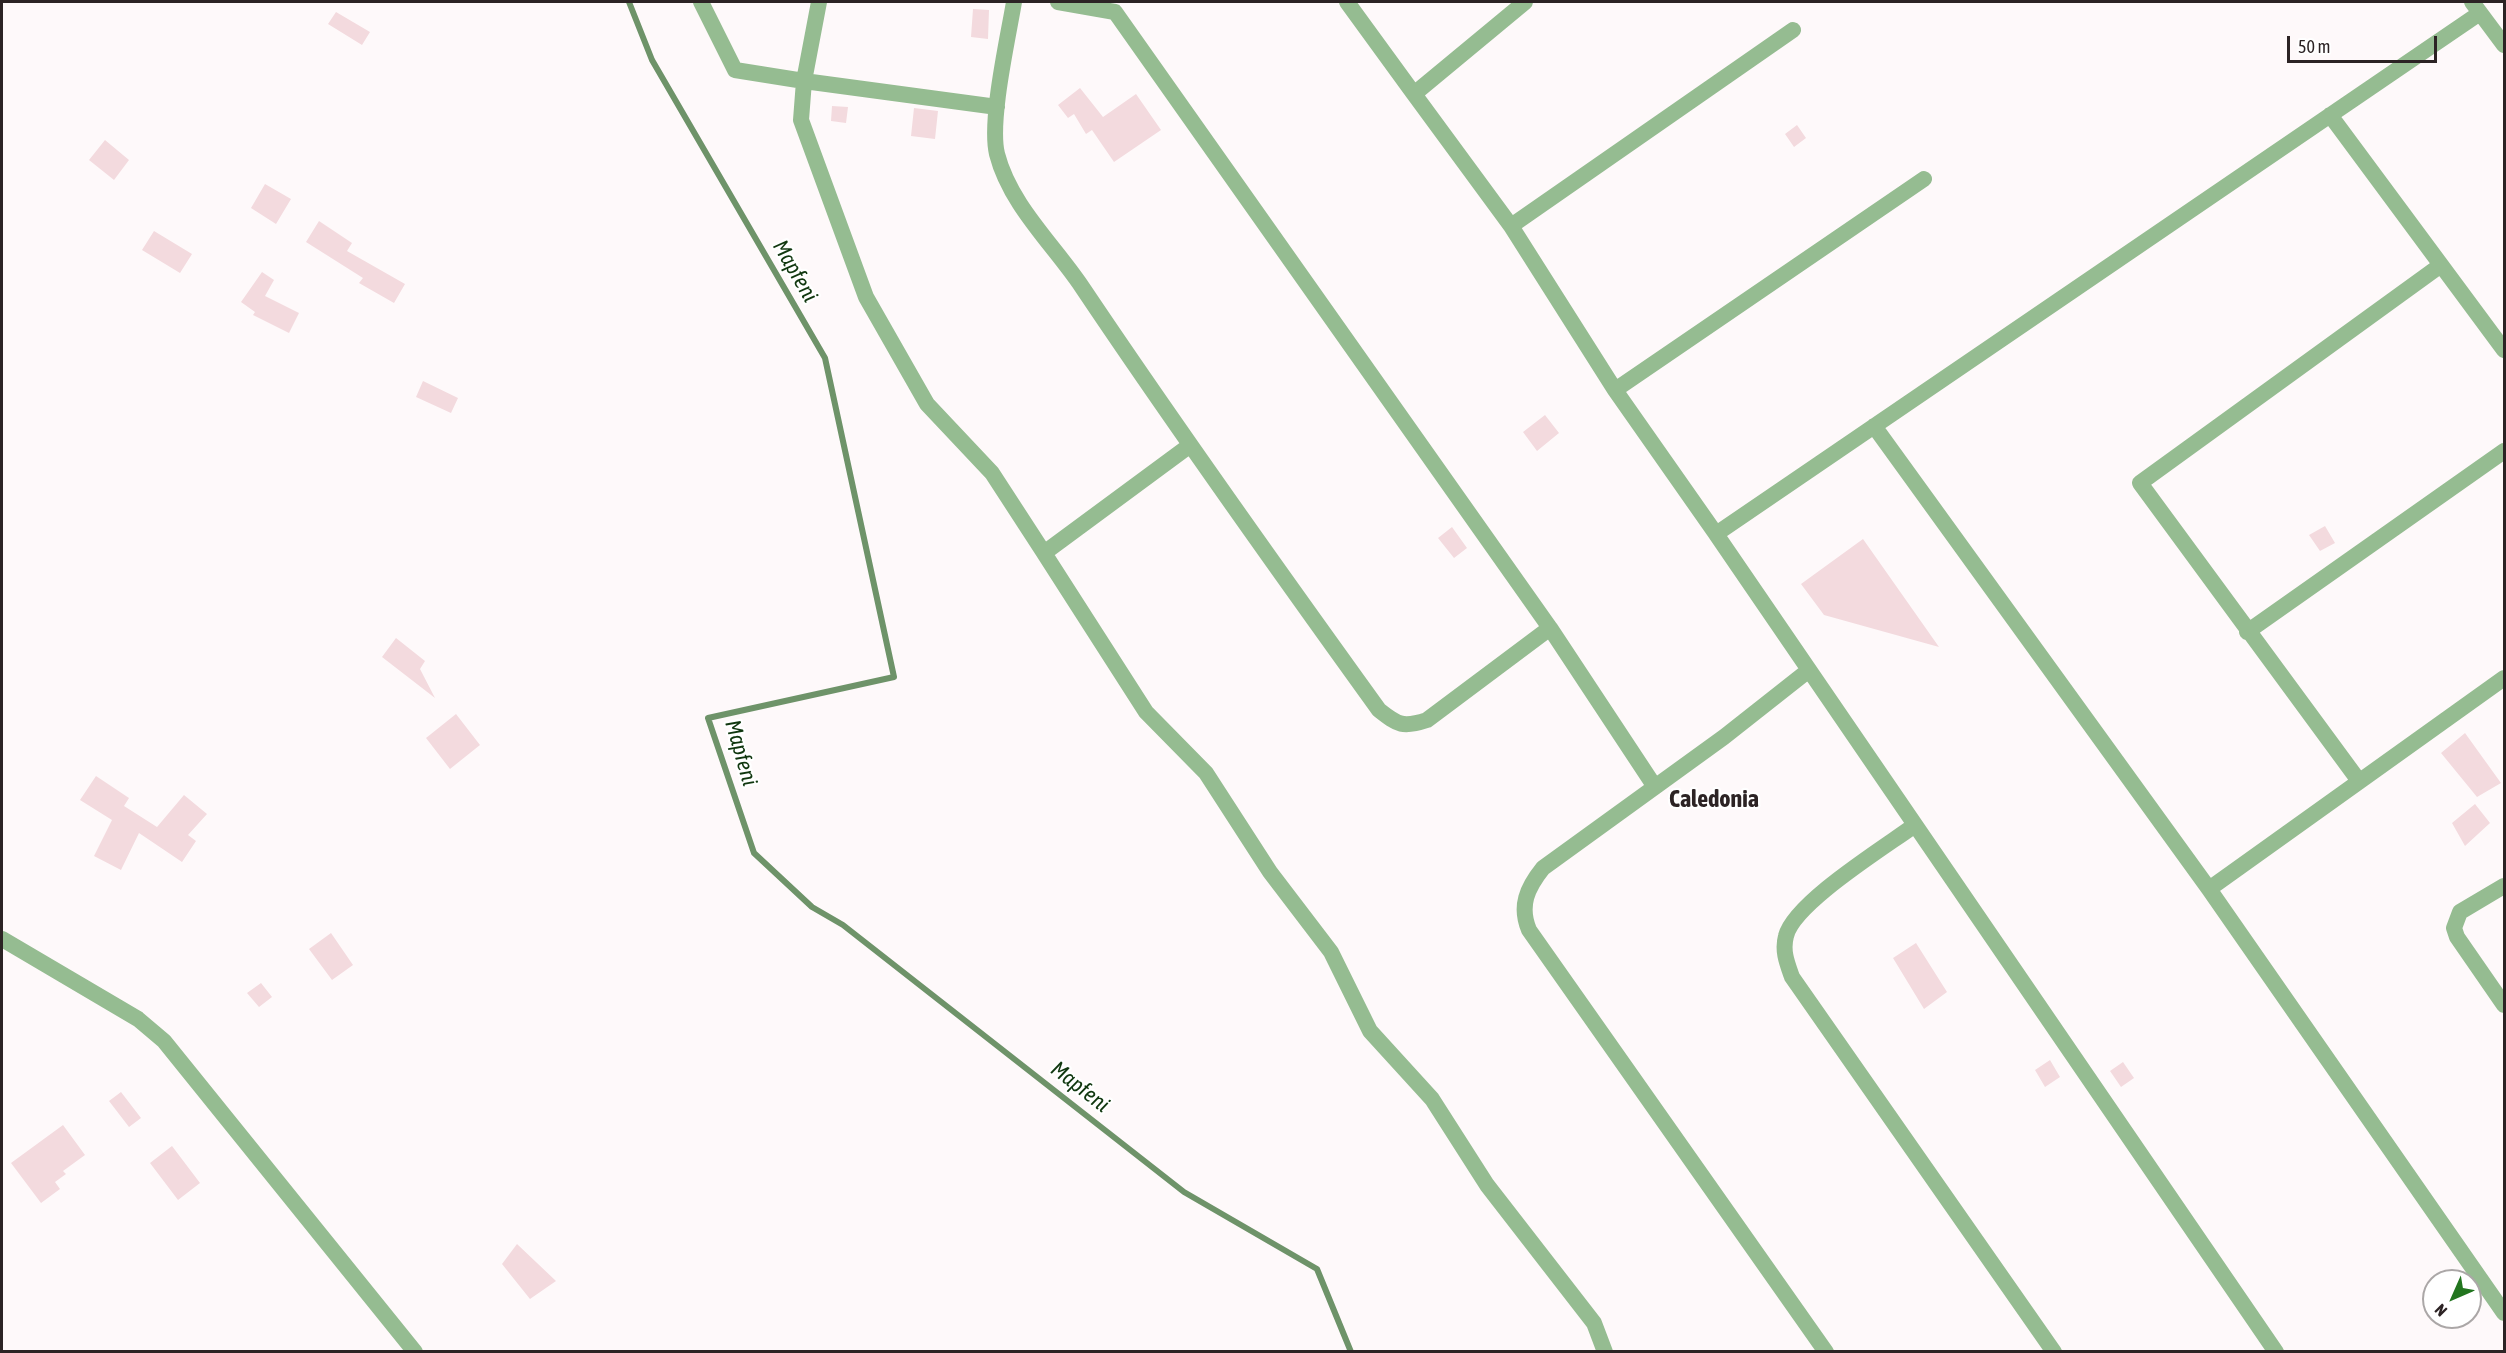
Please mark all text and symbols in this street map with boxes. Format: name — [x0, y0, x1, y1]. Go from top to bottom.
scale bar — [2290, 24, 2440, 62]
text: 50 m — [2298, 36, 2330, 57]
water label: Mapfeni — [767, 235, 823, 307]
water label: Mapfeni — [719, 717, 763, 789]
district label: Caledonia — [1669, 785, 1759, 813]
water label: Mapfeni — [1045, 1056, 1115, 1118]
north arrow — [2422, 1269, 2482, 1329]
text: N — [2431, 1301, 2450, 1320]

